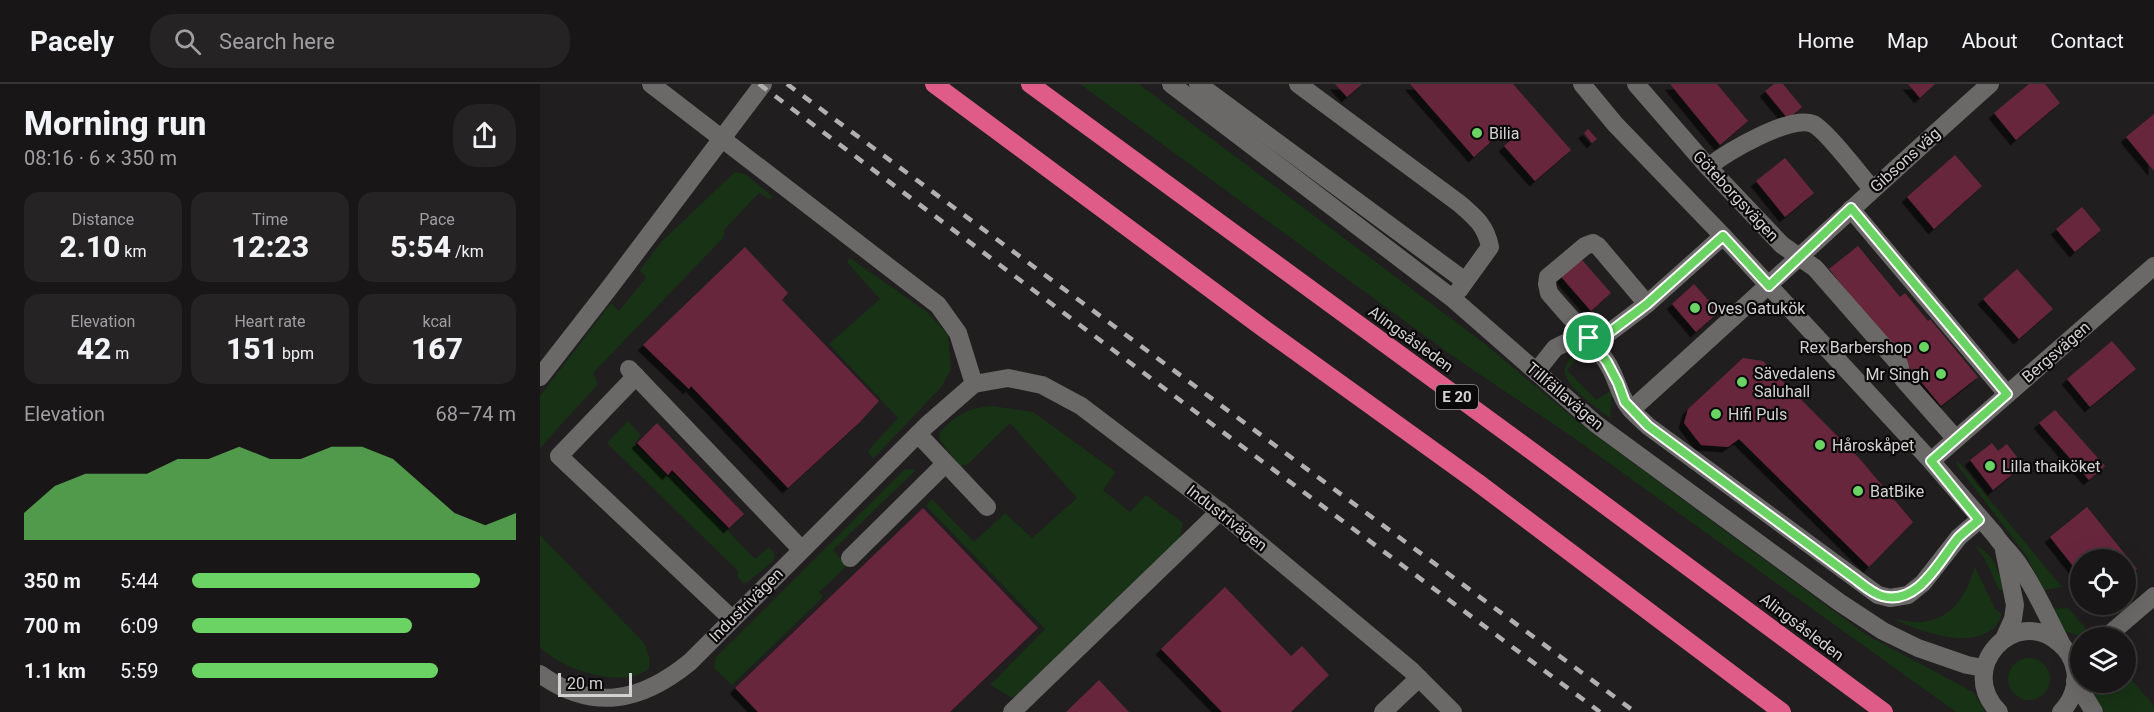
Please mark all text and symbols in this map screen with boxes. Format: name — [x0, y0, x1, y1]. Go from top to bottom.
search box — [150, 14, 570, 68]
text: Pacely — [30, 25, 114, 58]
icon: search — [171, 25, 204, 58]
text: Search here — [219, 29, 335, 54]
text: Home — [1798, 29, 1854, 53]
text: Map — [1887, 29, 1929, 53]
text: About — [1962, 29, 2018, 53]
text: Contact — [2051, 29, 2124, 53]
text: Morning run — [24, 104, 206, 143]
button: share — [453, 104, 516, 167]
place label: Bilia — [1489, 124, 1519, 143]
street label: Gibsons väg — [1866, 124, 1944, 196]
marker: Bilia — [1470, 126, 1484, 140]
text: 08:16 · 6 × 350 m — [24, 146, 177, 170]
street label: Göteborgsvägen — [1689, 147, 1783, 245]
text: Distance — [72, 210, 134, 229]
text: Time — [252, 210, 288, 229]
text: Pace — [419, 210, 455, 229]
text: 2.10 — [60, 229, 120, 264]
text: 12:23 — [231, 229, 309, 264]
text: 5:54 — [390, 229, 451, 264]
text: km — [120, 242, 146, 261]
text: /km — [451, 242, 484, 261]
place label: Oves Gatukök — [1707, 299, 1806, 318]
marker: Oves Gatukök — [1688, 301, 1702, 315]
street label: Alingsåsleden — [1365, 302, 1457, 376]
text: Elevation — [71, 312, 135, 331]
text: Heart rate — [234, 312, 306, 331]
text: kcal — [423, 312, 451, 331]
pin — [1563, 312, 1614, 363]
street label: Bergsvägen — [2018, 317, 2094, 387]
icon: arrive — [1572, 321, 1605, 354]
text: 42 — [77, 331, 111, 366]
text: 151 — [226, 331, 278, 366]
text: 167 — [411, 331, 463, 366]
place label: Rex Barbershop — [1800, 338, 1912, 357]
marker: Rex Barbershop — [1917, 340, 1931, 354]
text: m — [111, 344, 129, 363]
text: bpm — [278, 344, 314, 363]
street label: Tillfällavägen — [1523, 358, 1607, 434]
place label: Sävedalens Saluhall — [1754, 364, 1835, 401]
place label: Mr Singh — [1866, 365, 1929, 384]
marker: Mr Singh — [1934, 367, 1948, 381]
marker: Sävedalens Saluhall — [1735, 375, 1749, 389]
road number: E 20 — [1436, 385, 1478, 409]
text: Elevation — [24, 402, 105, 426]
text: 68–74 m — [435, 402, 516, 426]
place label: Hifi Puls — [1728, 405, 1787, 424]
marker: Hifi Puls — [1709, 407, 1723, 421]
place label: Håroskåpet — [1832, 436, 1914, 455]
marker: Håroskåpet — [1813, 438, 1827, 452]
place label: Lilla thaiköket — [2002, 457, 2101, 476]
marker: Lilla thaiköket — [1983, 459, 1997, 473]
street label: Industrivägen — [1183, 481, 1271, 555]
place label: BatBike — [1870, 482, 1924, 501]
marker: BatBike — [1851, 484, 1865, 498]
map controls — [2070, 549, 2136, 693]
button: locate — [2070, 549, 2136, 615]
street label: Industrivägen — [705, 564, 787, 646]
text: 350 m — [24, 569, 81, 593]
text: 5:44 — [120, 569, 159, 593]
street label: Alingsåsleden — [1756, 589, 1848, 665]
text: 700 m — [24, 614, 81, 638]
text: 6:09 — [120, 614, 159, 638]
button: layers — [2070, 627, 2136, 693]
text: 1.1 km — [24, 659, 86, 683]
text: 5:59 — [120, 659, 159, 683]
scale bar — [558, 670, 632, 698]
text: 20 m — [567, 674, 603, 693]

